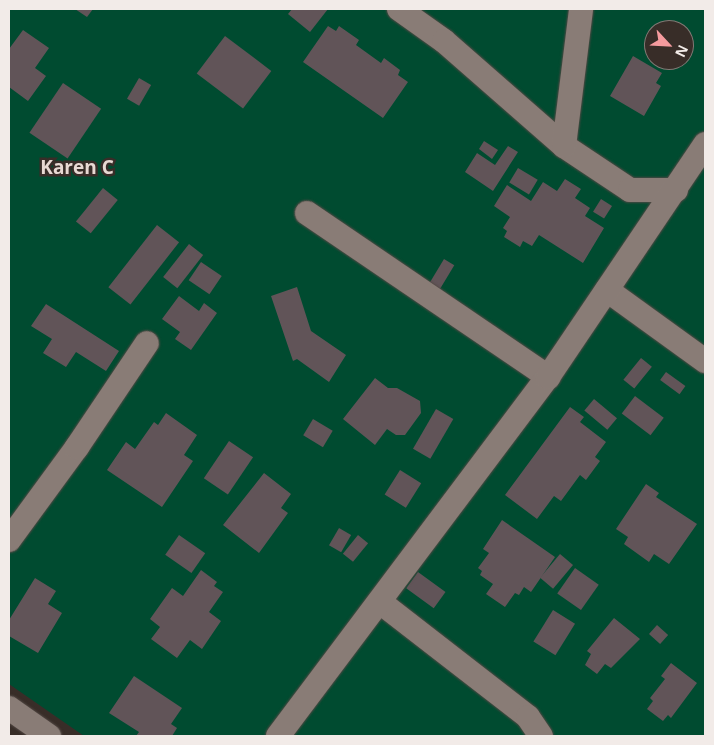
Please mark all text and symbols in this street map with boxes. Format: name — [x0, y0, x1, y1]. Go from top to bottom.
north arrow — [644, 20, 694, 70]
text: N — [671, 42, 693, 60]
district label: Karen C — [40, 157, 114, 179]

